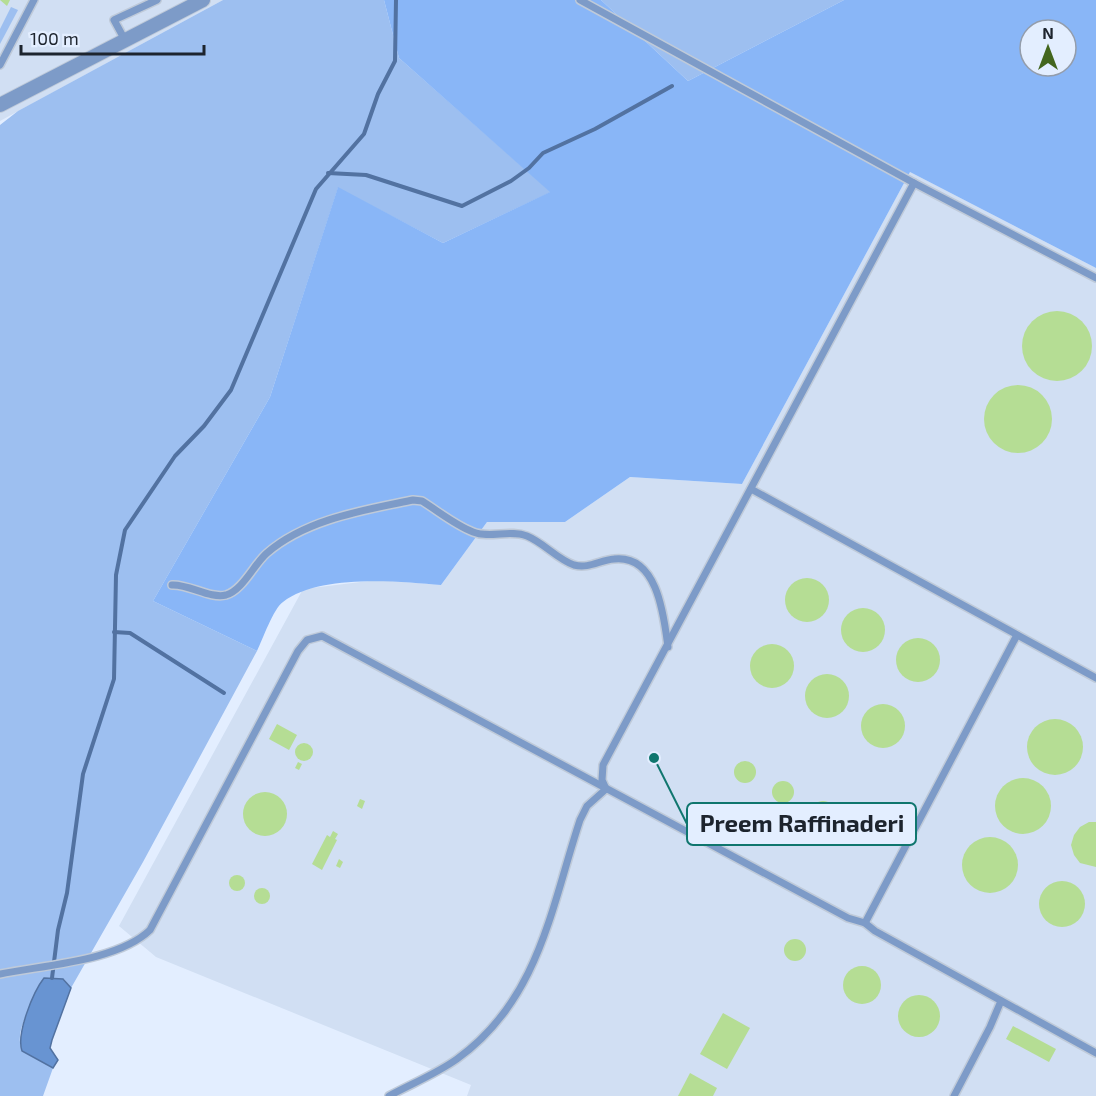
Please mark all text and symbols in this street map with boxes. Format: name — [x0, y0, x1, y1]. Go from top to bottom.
scale bar — [21, 18, 204, 56]
north arrow — [1018, 18, 1078, 78]
text: N — [1042, 23, 1054, 42]
text: 100 m — [30, 27, 79, 49]
callout: Preem Raffinaderi — [687, 803, 916, 845]
text: Preem Raffinaderi — [700, 808, 904, 837]

